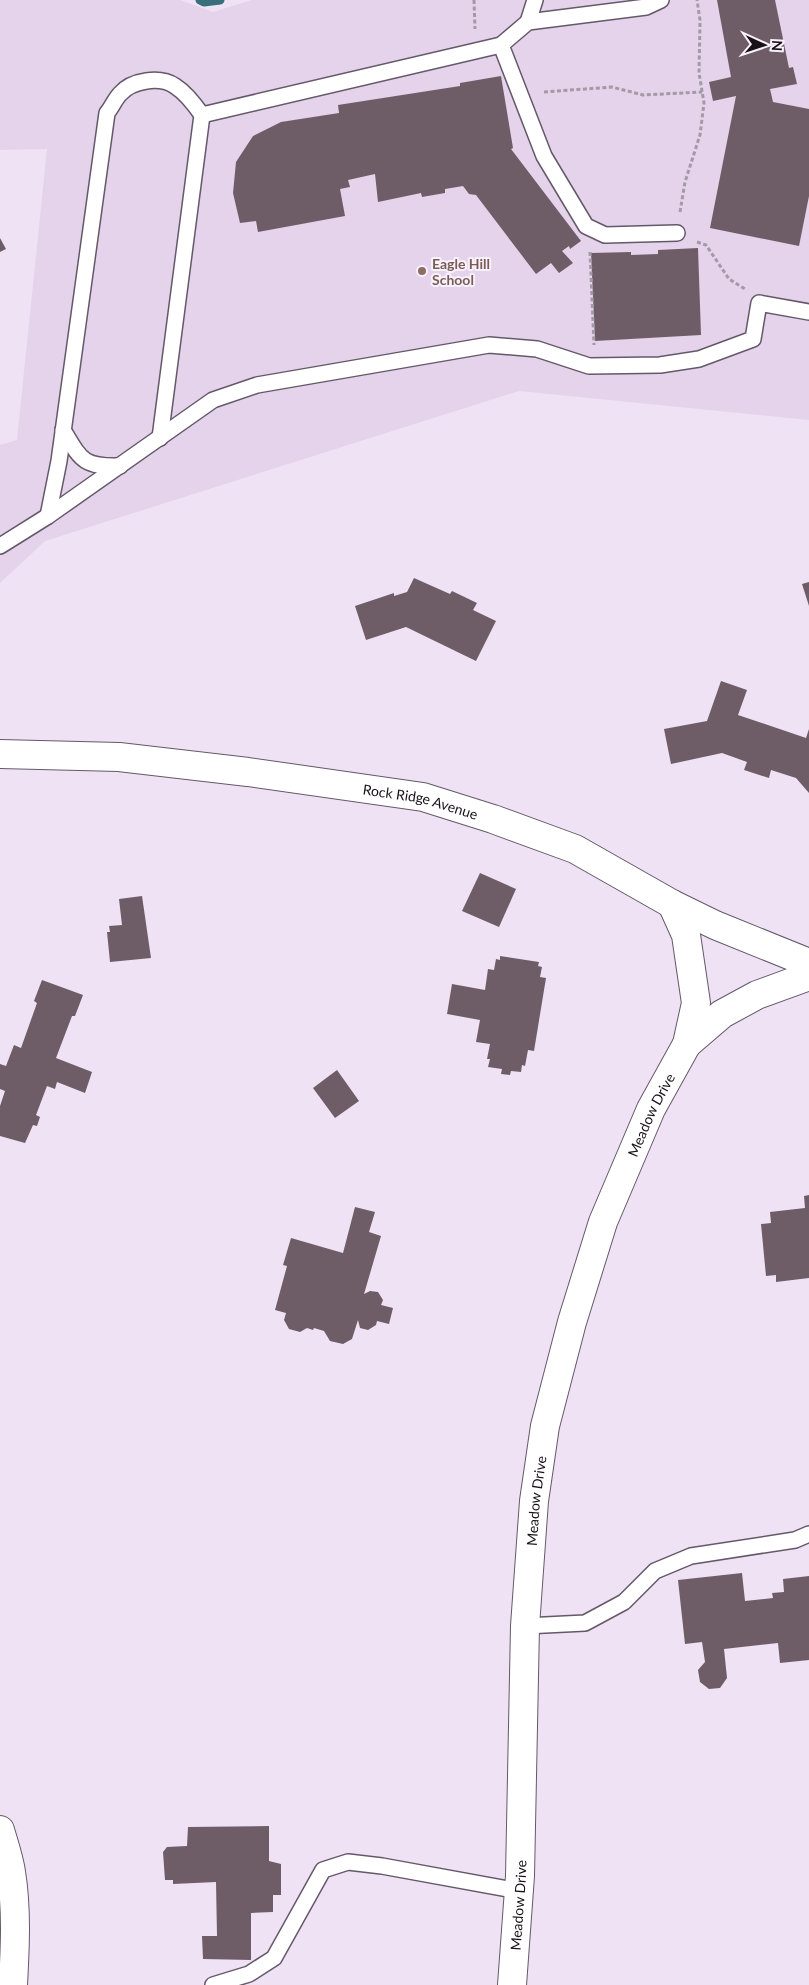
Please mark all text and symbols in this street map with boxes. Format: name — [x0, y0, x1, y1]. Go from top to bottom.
north arrow — [739, 20, 789, 70]
text: N — [769, 40, 786, 52]
place label: Eagle Hill School — [432, 255, 490, 288]
marker: Eagle Hill School — [416, 265, 428, 277]
street label: Rock Ridge Avenue — [362, 780, 480, 822]
street label: Meadow Drive — [623, 1070, 678, 1159]
street label: Meadow Drive — [522, 1455, 549, 1546]
street label: Meadow Drive — [506, 1860, 529, 1951]

